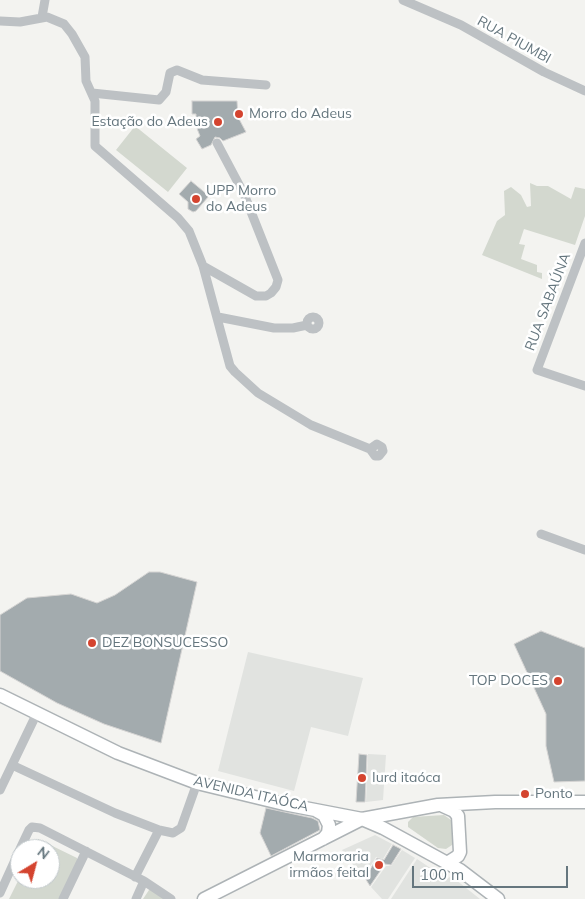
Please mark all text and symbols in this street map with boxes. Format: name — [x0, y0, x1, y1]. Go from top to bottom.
street label: RUA PIUMBI — [474, 13, 554, 67]
place label: Morro do Adeus — [249, 106, 352, 122]
marker: Morro do Adeus — [233, 108, 245, 120]
place label: Estação do Adeus — [91, 114, 208, 130]
marker: Estação do Adeus — [212, 116, 224, 128]
place label: UPP Morro do Adeus — [206, 183, 276, 216]
marker: UPP Morro do Adeus — [190, 193, 202, 205]
street label: RUA SABAÚNA — [522, 251, 574, 353]
place label: DEZ BONSUCESSO — [102, 635, 228, 651]
marker: DEZ BONSUCESSO — [86, 637, 98, 649]
place label: TOP DOCES — [469, 673, 548, 689]
marker: TOP DOCES — [552, 675, 564, 687]
place label: Iurd itaóca — [372, 770, 441, 786]
marker: Iurd itaóca — [356, 772, 368, 784]
street label: AVENIDA ITAÓCA — [192, 773, 310, 815]
place label: Ponto — [535, 786, 573, 802]
marker: Ponto — [519, 788, 531, 800]
north arrow — [10, 839, 60, 889]
text: N — [34, 842, 53, 863]
place label: Marmoraria irmãos feital — [289, 849, 369, 882]
scale bar — [415, 856, 571, 888]
marker: Marmoraria irmãos feital — [373, 859, 385, 871]
text: 100 m — [420, 865, 464, 884]

